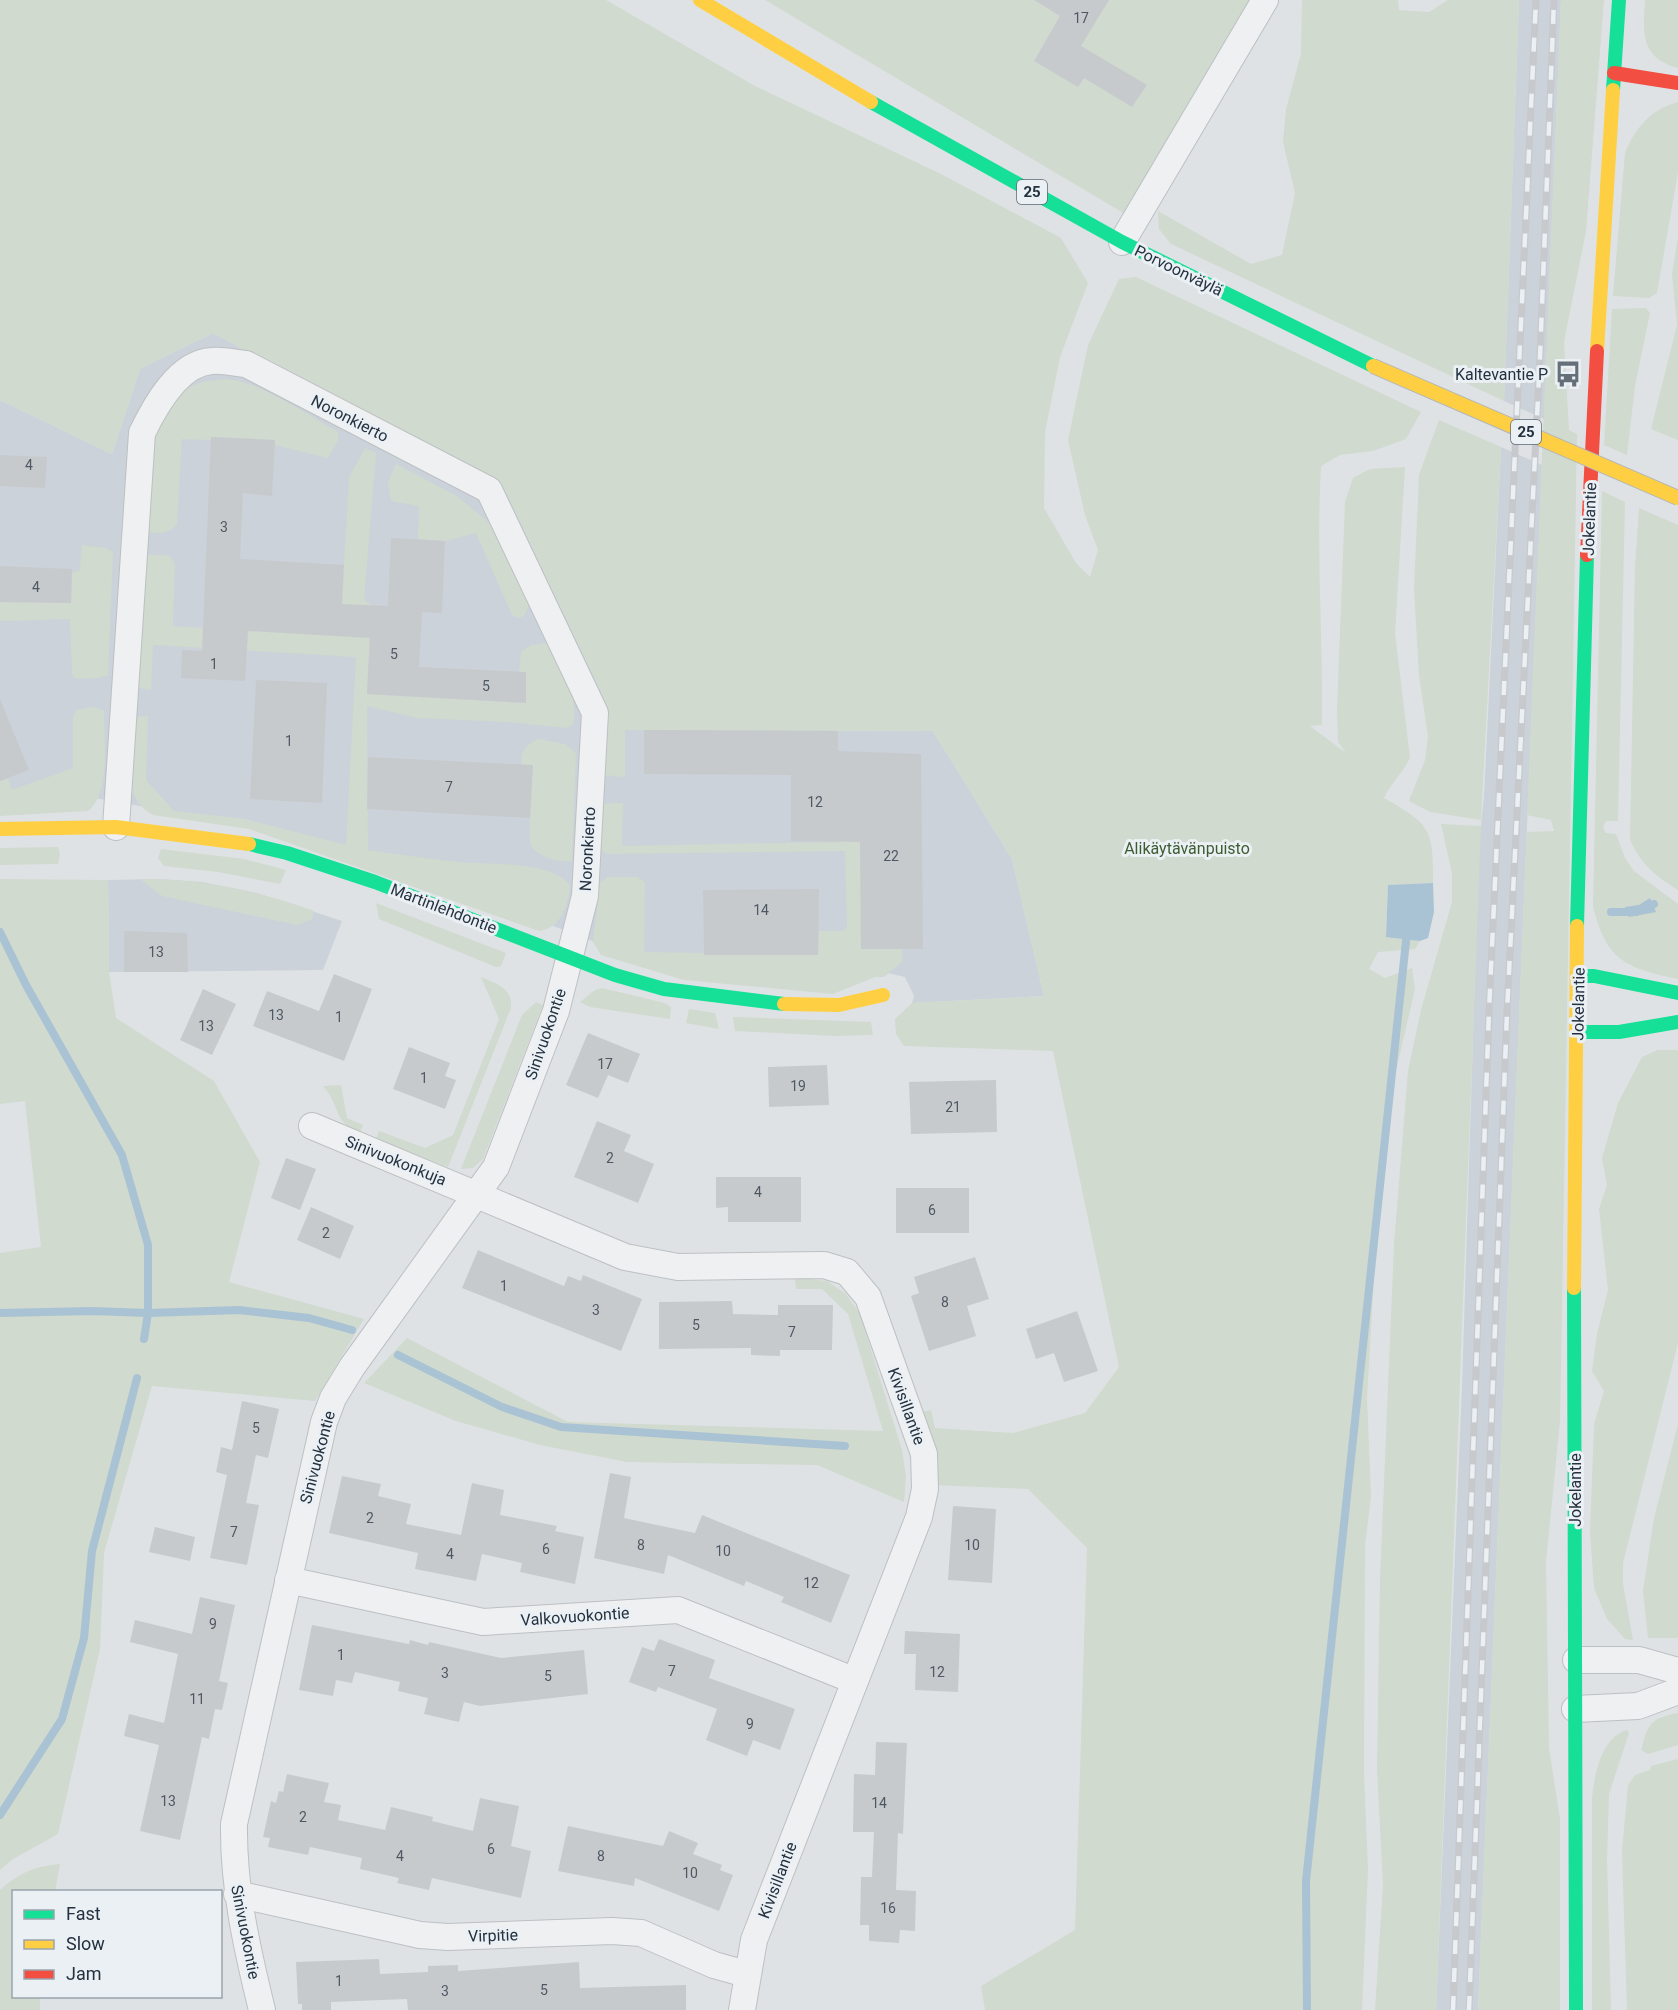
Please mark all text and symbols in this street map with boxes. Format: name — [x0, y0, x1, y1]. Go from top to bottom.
house number: 17 — [1073, 10, 1089, 26]
road number: 25 — [1017, 180, 1047, 204]
street label: Porvoonväylä — [1132, 241, 1226, 300]
bus stop icon: Kaltevantie P — [1553, 359, 1583, 389]
place label: Kaltevantie P — [1455, 365, 1548, 384]
street label: Noronkierto — [308, 391, 392, 446]
road number: 25 — [1511, 420, 1541, 444]
house number: 4 — [25, 457, 33, 473]
street label: Jokelantie — [1579, 482, 1600, 556]
house number: 3 — [220, 519, 228, 535]
house number: 4 — [32, 579, 40, 595]
house number: 5 — [390, 646, 398, 662]
house number: 1 — [210, 656, 218, 672]
house number: 5 — [482, 678, 490, 694]
house number: 1 — [285, 733, 293, 749]
house number: 7 — [445, 779, 453, 795]
house number: 12 — [807, 794, 823, 810]
street label: Noronkierto — [576, 806, 599, 892]
park label: Alikäytävänpuisto — [1124, 839, 1250, 858]
house number: 22 — [883, 848, 899, 864]
street label: Martinlehdontie — [388, 879, 500, 937]
house number: 14 — [753, 902, 769, 918]
house number: 13 — [148, 944, 164, 960]
street label: Jokelantie — [1568, 967, 1589, 1041]
street label: Sinivuokontie — [521, 986, 570, 1082]
house number: 13 — [268, 1007, 284, 1023]
house number: 1 — [335, 1009, 343, 1025]
house number: 13 — [198, 1018, 214, 1034]
house number: 17 — [597, 1056, 613, 1072]
house number: 1 — [420, 1070, 428, 1086]
house number: 19 — [790, 1078, 806, 1094]
house number: 21 — [945, 1099, 961, 1115]
street label: Sinivuokonkuja — [342, 1132, 449, 1189]
house number: 2 — [606, 1150, 614, 1166]
house number: 4 — [754, 1184, 762, 1200]
house number: 6 — [928, 1202, 936, 1218]
house number: 2 — [322, 1225, 330, 1241]
house number: 1 — [500, 1278, 508, 1294]
house number: 8 — [941, 1294, 949, 1310]
house number: 3 — [592, 1302, 600, 1318]
house number: 5 — [692, 1317, 700, 1333]
house number: 7 — [788, 1324, 796, 1340]
street label: Kivisillantie — [884, 1365, 929, 1447]
street label: Sinivuokontie — [296, 1409, 339, 1506]
house number: 5 — [252, 1420, 260, 1436]
street label: Jokelantie — [1566, 1453, 1585, 1527]
house number: 2 — [366, 1510, 374, 1526]
house number: 7 — [230, 1524, 238, 1540]
house number: 8 — [637, 1537, 645, 1553]
house number: 10 — [964, 1537, 980, 1553]
house number: 6 — [542, 1541, 550, 1557]
house number: 10 — [715, 1543, 731, 1559]
house number: 4 — [446, 1546, 454, 1562]
house number: 12 — [803, 1575, 819, 1591]
street label: Valkovuokontie — [520, 1603, 630, 1630]
house number: 9 — [209, 1616, 217, 1632]
house number: 1 — [337, 1647, 345, 1663]
house number: 7 — [668, 1663, 676, 1679]
house number: 12 — [929, 1664, 945, 1680]
house number: 3 — [441, 1665, 449, 1681]
house number: 5 — [544, 1668, 552, 1684]
house number: 11 — [189, 1691, 205, 1707]
house number: 9 — [746, 1716, 754, 1732]
house number: 13 — [160, 1793, 176, 1809]
house number: 14 — [871, 1795, 887, 1811]
house number: 2 — [299, 1809, 307, 1825]
street label: Kivisillantie — [754, 1839, 801, 1921]
house number: 6 — [487, 1841, 495, 1857]
house number: 4 — [396, 1848, 404, 1864]
house number: 8 — [597, 1848, 605, 1864]
house number: 10 — [682, 1865, 698, 1881]
street label: Sinivuokontie — [227, 1883, 264, 1981]
legend — [12, 1890, 222, 1998]
house number: 16 — [880, 1900, 896, 1916]
text: Fast — [66, 1903, 101, 1924]
street label: Virpitie — [468, 1925, 518, 1946]
text: Slow — [66, 1933, 105, 1954]
text: Jam — [66, 1963, 102, 1984]
house number: 1 — [335, 1973, 343, 1989]
house number: 5 — [540, 1982, 548, 1998]
house number: 3 — [441, 1983, 449, 1999]

